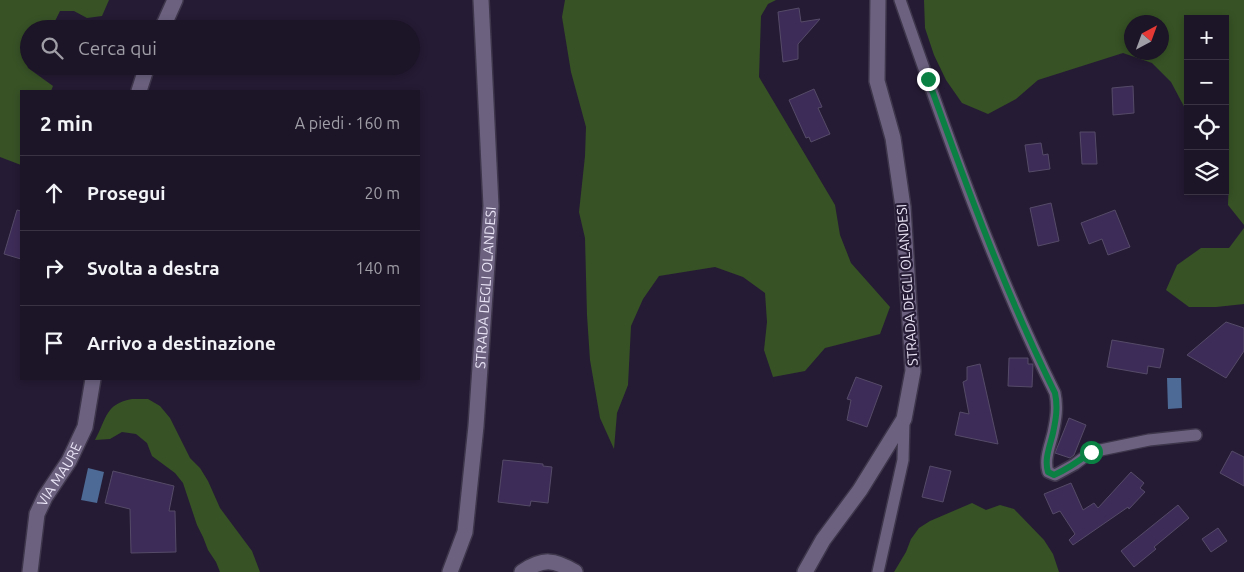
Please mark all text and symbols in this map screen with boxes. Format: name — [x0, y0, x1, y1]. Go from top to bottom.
north arrow — [1124, 15, 1169, 60]
map controls — [1184, 15, 1229, 195]
button: + — [1184, 15, 1229, 60]
search box — [20, 20, 420, 75]
icon: search — [38, 34, 66, 62]
text: Cerca qui — [78, 37, 157, 59]
button: − — [1184, 60, 1229, 105]
route end — [917, 68, 940, 91]
button: locate — [1184, 105, 1229, 150]
text: 2 min — [40, 111, 93, 135]
text: A piedi · 160 m — [295, 114, 400, 132]
button: layers — [1184, 150, 1229, 195]
icon: ahead — [40, 179, 68, 207]
text: Prosegui — [87, 182, 166, 204]
text: 20 m — [364, 184, 400, 202]
street label: STRADA DEGLI OLANDESI — [893, 204, 921, 366]
street label: STRADA DEGLI OLANDESI — [472, 206, 499, 369]
icon: right — [40, 254, 68, 282]
text: Svolta a destra — [87, 257, 220, 279]
text: 140 m — [355, 259, 400, 277]
icon: arrive — [40, 329, 68, 357]
text: Arrivo a destinazione — [87, 332, 276, 354]
street label: VIA MAURE — [34, 440, 85, 509]
route start — [1080, 441, 1103, 464]

